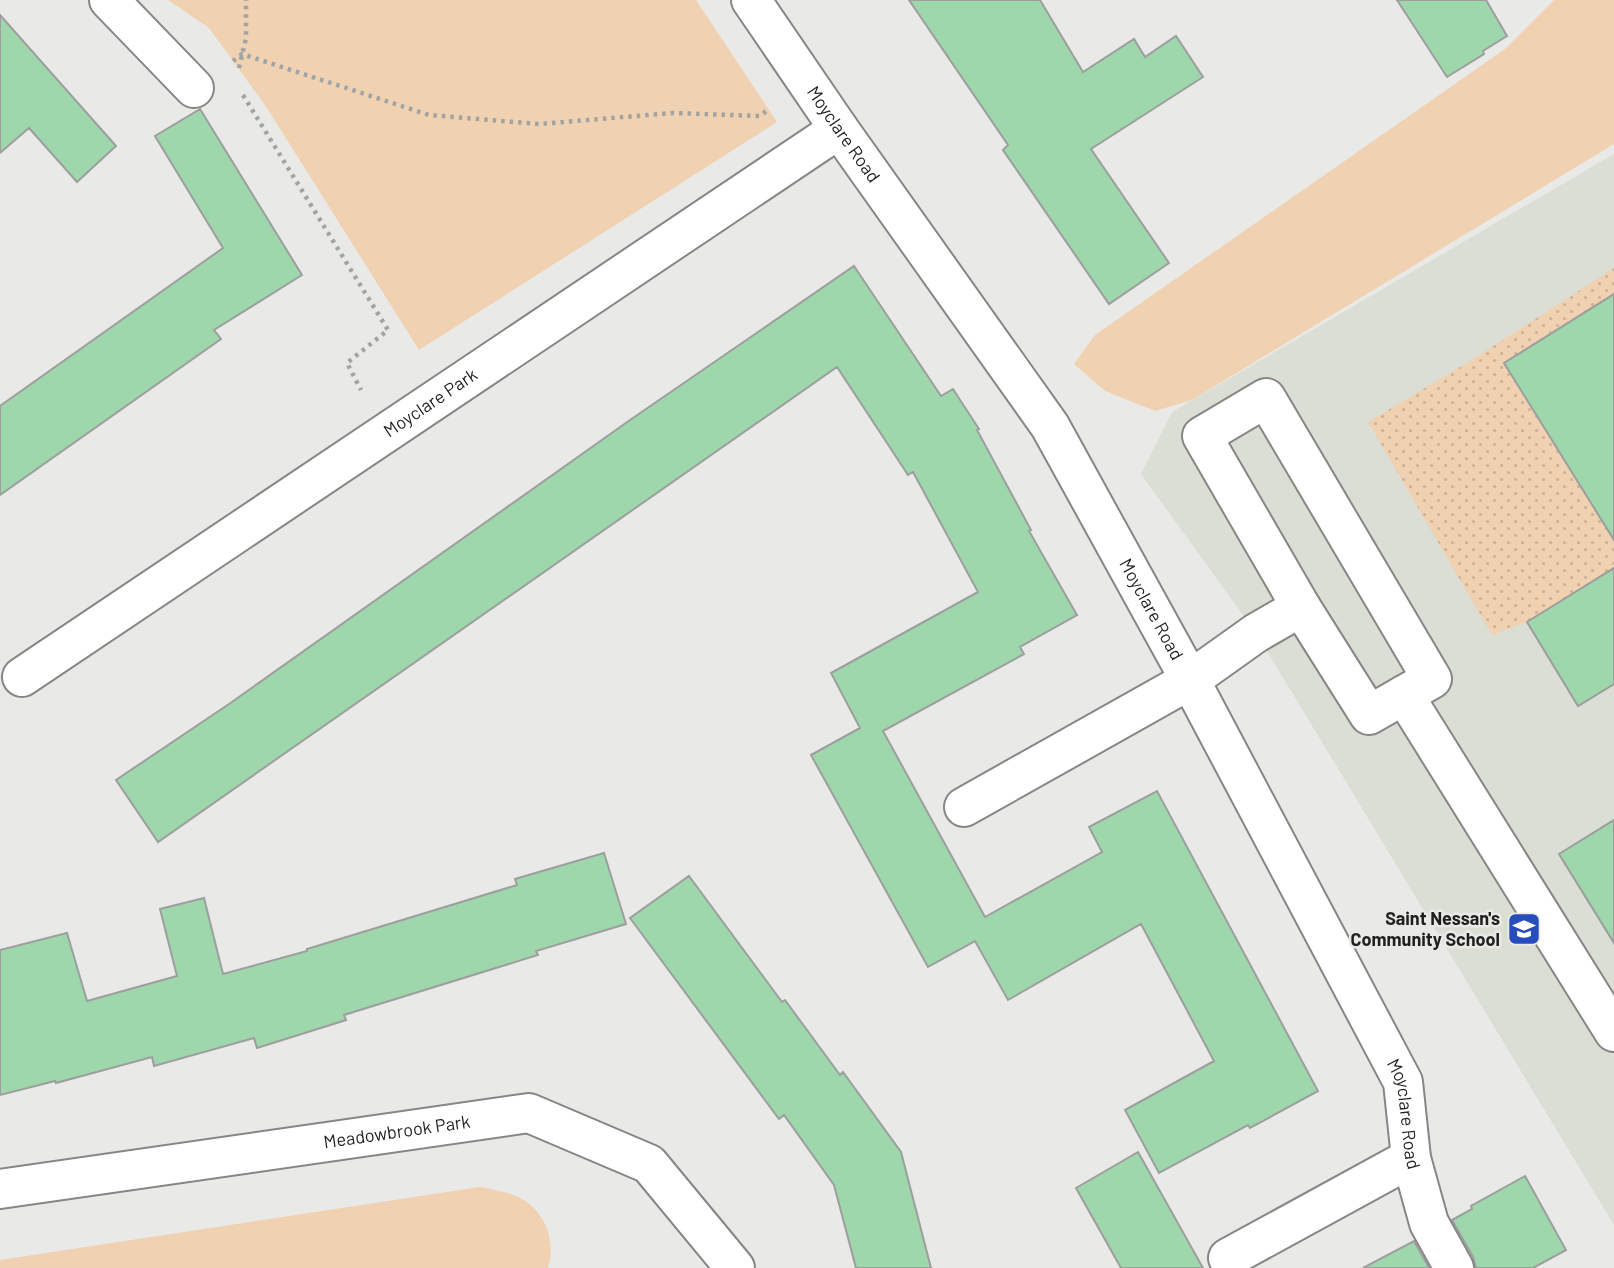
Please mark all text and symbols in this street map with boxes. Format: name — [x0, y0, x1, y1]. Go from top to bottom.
street label: Moyclare Road — [803, 81, 885, 186]
street label: Moyclare Park — [379, 363, 481, 441]
street label: Moyclare Road — [1115, 554, 1189, 664]
place label: Saint Nessan's Community School — [1351, 907, 1500, 950]
school or university icon: Saint Nessan's Community School — [1505, 910, 1543, 948]
street label: Moyclare Road — [1383, 1055, 1426, 1172]
street label: Meadowbrook Park — [322, 1110, 472, 1152]

